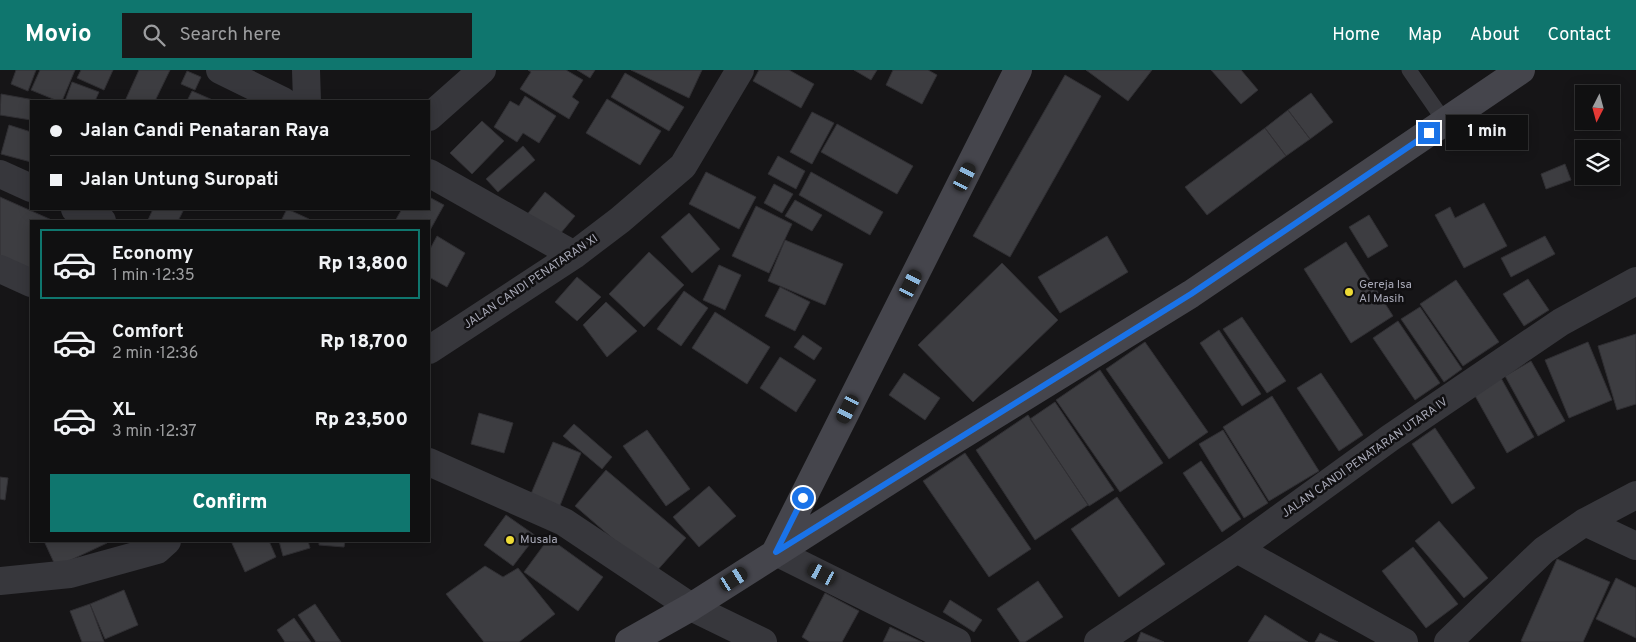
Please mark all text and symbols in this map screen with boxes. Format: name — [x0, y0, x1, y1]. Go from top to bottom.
search box — [122, 13, 472, 58]
text: Movio — [25, 20, 92, 50]
icon: search — [140, 21, 168, 49]
text: Search here — [180, 23, 281, 47]
text: Home — [1332, 24, 1380, 47]
text: Map — [1408, 24, 1442, 47]
text: About — [1470, 24, 1519, 47]
text: Contact — [1547, 24, 1611, 47]
north arrow — [1575, 85, 1620, 130]
map controls — [1575, 85, 1620, 185]
callout: 1 min — [1446, 116, 1529, 150]
text: Jalan Candi Penataran Raya — [80, 119, 329, 143]
route end — [1418, 122, 1440, 144]
text: 1 min — [1467, 122, 1507, 142]
button: layers — [1575, 140, 1620, 185]
car — [951, 160, 978, 194]
text: Jalan Untung Suropati — [80, 168, 279, 192]
street label: JALAN CANDI PENATARAN XI — [461, 231, 601, 333]
icon: car — [52, 242, 97, 287]
text: Economy — [112, 242, 193, 266]
text: Rp 13,800 — [318, 252, 408, 276]
text: 1 min · 12:35 — [112, 266, 195, 286]
car — [897, 267, 924, 301]
place label: Gereja Isa Al Masih — [1359, 277, 1412, 307]
marker: Gereja Isa Al Masih — [1343, 286, 1355, 298]
icon: car — [52, 320, 97, 365]
text: Comfort — [112, 320, 184, 344]
text: Rp 18,700 — [320, 330, 408, 354]
text: 2 min · 12:36 — [112, 344, 198, 364]
car — [834, 392, 861, 426]
street label: JALAN CANDI PENATARAN UTARA IV — [1279, 394, 1451, 522]
icon: car — [52, 398, 97, 443]
text: XL — [112, 398, 135, 422]
text: Rp 23,500 — [315, 408, 408, 432]
text: 3 min · 12:37 — [112, 422, 197, 442]
button: Confirm — [50, 474, 410, 532]
route start — [792, 487, 814, 509]
place label: Musala — [520, 532, 558, 548]
marker: Musala — [504, 534, 516, 546]
car — [805, 561, 838, 587]
car — [717, 565, 750, 593]

